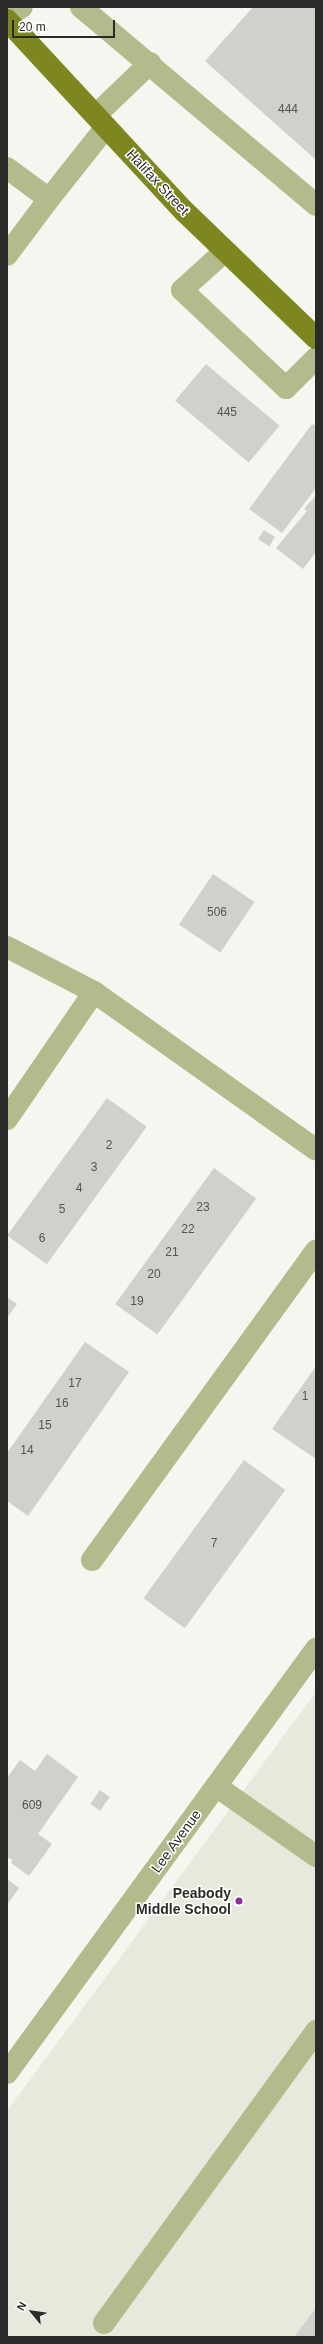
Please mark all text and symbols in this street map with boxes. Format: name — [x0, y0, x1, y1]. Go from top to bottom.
scale bar — [14, 12, 117, 38]
text: 20 m — [19, 20, 46, 34]
house number: 444 — [278, 103, 298, 117]
street label: Halifax Street — [123, 146, 193, 218]
house number: 445 — [217, 406, 237, 420]
house number: 506 — [207, 906, 227, 920]
house number: 2 — [106, 1139, 112, 1153]
house number: 3 — [91, 1161, 97, 1175]
house number: 4 — [76, 1182, 82, 1196]
house number: 23 — [196, 1201, 210, 1215]
house number: 5 — [59, 1203, 65, 1217]
house number: 22 — [181, 1223, 195, 1237]
house number: 6 — [39, 1232, 45, 1246]
house number: 21 — [165, 1246, 179, 1260]
house number: 20 — [147, 1268, 161, 1282]
house number: 19 — [130, 1295, 144, 1309]
house number: 17 — [68, 1377, 82, 1391]
house number: 1 — [302, 1390, 308, 1404]
house number: 16 — [55, 1397, 69, 1411]
house number: 15 — [38, 1419, 52, 1433]
house number: 14 — [20, 1444, 34, 1458]
house number: 7 — [211, 1537, 217, 1551]
house number: 609 — [22, 1799, 42, 1813]
street label: Lee Avenue — [147, 1806, 205, 1876]
place label: Peabody Middle School — [136, 1885, 231, 1918]
marker: Peabody Middle School — [234, 1896, 244, 1906]
north arrow — [12, 2292, 52, 2332]
text: N — [14, 2300, 29, 2313]

